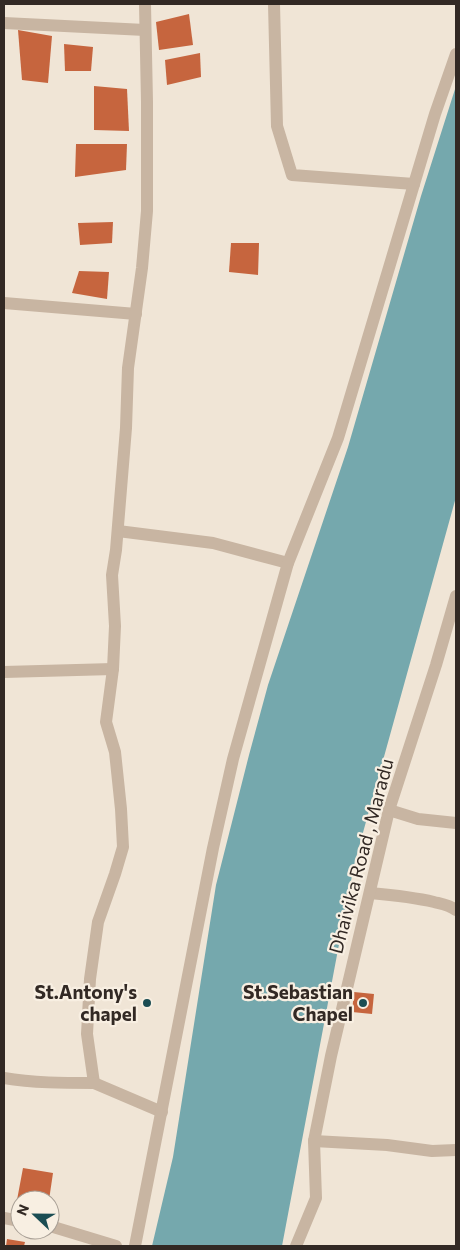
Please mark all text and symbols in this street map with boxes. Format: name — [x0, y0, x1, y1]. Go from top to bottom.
street label: Dhaivika Road , Maradu — [323, 756, 398, 956]
place label: St.Antony's chapel — [34, 980, 137, 1025]
place label: St.Sebastian Chapel — [243, 980, 353, 1025]
marker: St.Antony's chapel — [141, 997, 153, 1009]
marker: St.Sebastian Chapel — [357, 997, 369, 1009]
north arrow — [10, 1190, 60, 1240]
text: N — [13, 1202, 32, 1218]

